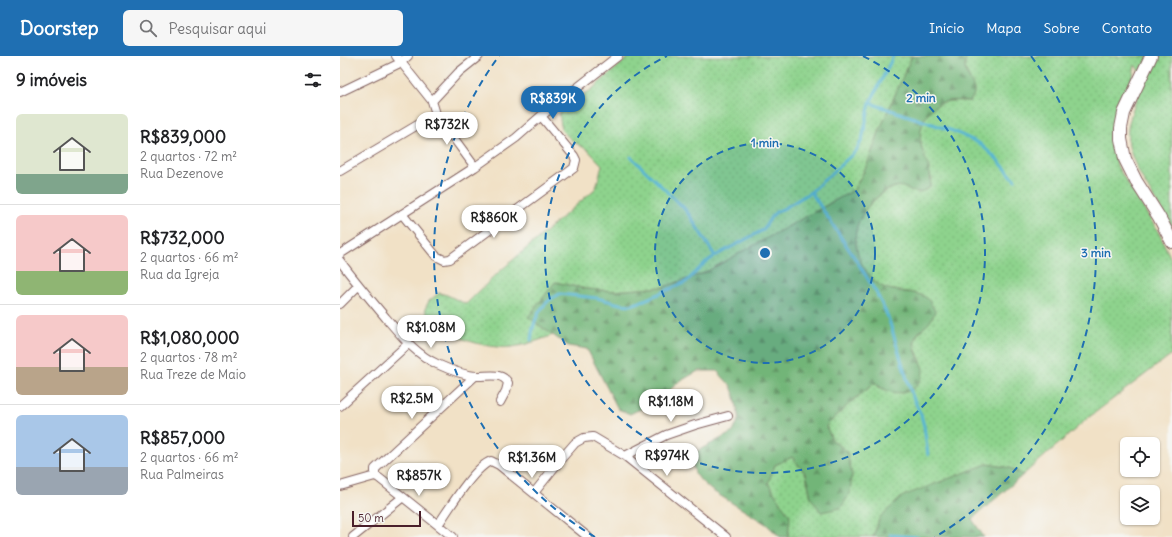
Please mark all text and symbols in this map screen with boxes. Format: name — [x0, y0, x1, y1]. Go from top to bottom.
search box — [123, 10, 403, 46]
text: Doorstep — [20, 16, 99, 40]
icon: search — [137, 17, 159, 39]
text: Pesquisar aqui — [169, 19, 266, 38]
text: Início — [929, 19, 964, 37]
text: Mapa — [986, 19, 1022, 37]
text: Sobre — [1044, 19, 1080, 37]
text: Contato — [1102, 19, 1152, 37]
text: 9 imóveis — [16, 69, 87, 91]
icon: filters — [302, 69, 324, 91]
pin: R$839K — [520, 86, 586, 120]
text: R$839K — [530, 90, 576, 107]
text: 2 min — [906, 90, 936, 105]
pin: R$732K — [414, 112, 480, 146]
text: R$732K — [425, 116, 469, 133]
text: R$839,000 — [140, 126, 226, 148]
icon: home — [48, 130, 96, 178]
text: 1 min — [751, 135, 779, 150]
text: 2 quartos · 72 m² — [140, 148, 237, 165]
text: Rua Dezenove — [140, 165, 224, 182]
pin: R$860K — [461, 205, 527, 239]
text: R$860K — [470, 209, 518, 226]
text: R$732,000 — [140, 227, 225, 249]
icon: home — [48, 231, 96, 279]
text: 3 min — [1081, 245, 1111, 260]
centre of rings — [758, 246, 772, 260]
text: 2 quartos · 66 m² — [140, 249, 239, 266]
text: Rua da Igreja — [140, 266, 219, 283]
pin: R$1.08M — [394, 315, 468, 349]
text: R$1.08M — [406, 319, 456, 336]
text: R$1,080,000 — [140, 327, 240, 349]
icon: home — [48, 331, 96, 379]
text: 2 quartos · 78 m² — [140, 349, 238, 366]
text: Rua Treze de Maio — [140, 366, 246, 383]
pin: R$2.5M — [379, 386, 445, 420]
pin: R$1.18M — [634, 389, 708, 423]
text: R$2.5M — [390, 390, 434, 407]
text: R$1.18M — [648, 393, 694, 410]
text: R$857,000 — [140, 427, 225, 449]
icon: home — [48, 431, 96, 479]
map controls — [1120, 437, 1160, 525]
button: locate — [1120, 437, 1160, 477]
pin: R$974K — [634, 443, 700, 477]
pin: R$1.36M — [495, 445, 569, 479]
text: R$974K — [645, 447, 689, 464]
text: 2 quartos · 66 m² — [140, 449, 239, 466]
text: R$1.36M — [508, 449, 556, 466]
pin: R$857K — [386, 463, 452, 497]
text: Rua Palmeiras — [140, 466, 224, 483]
text: R$857K — [397, 467, 441, 484]
button: layers — [1120, 485, 1160, 525]
scale bar — [352, 509, 421, 528]
text: 50 m — [358, 511, 384, 525]

